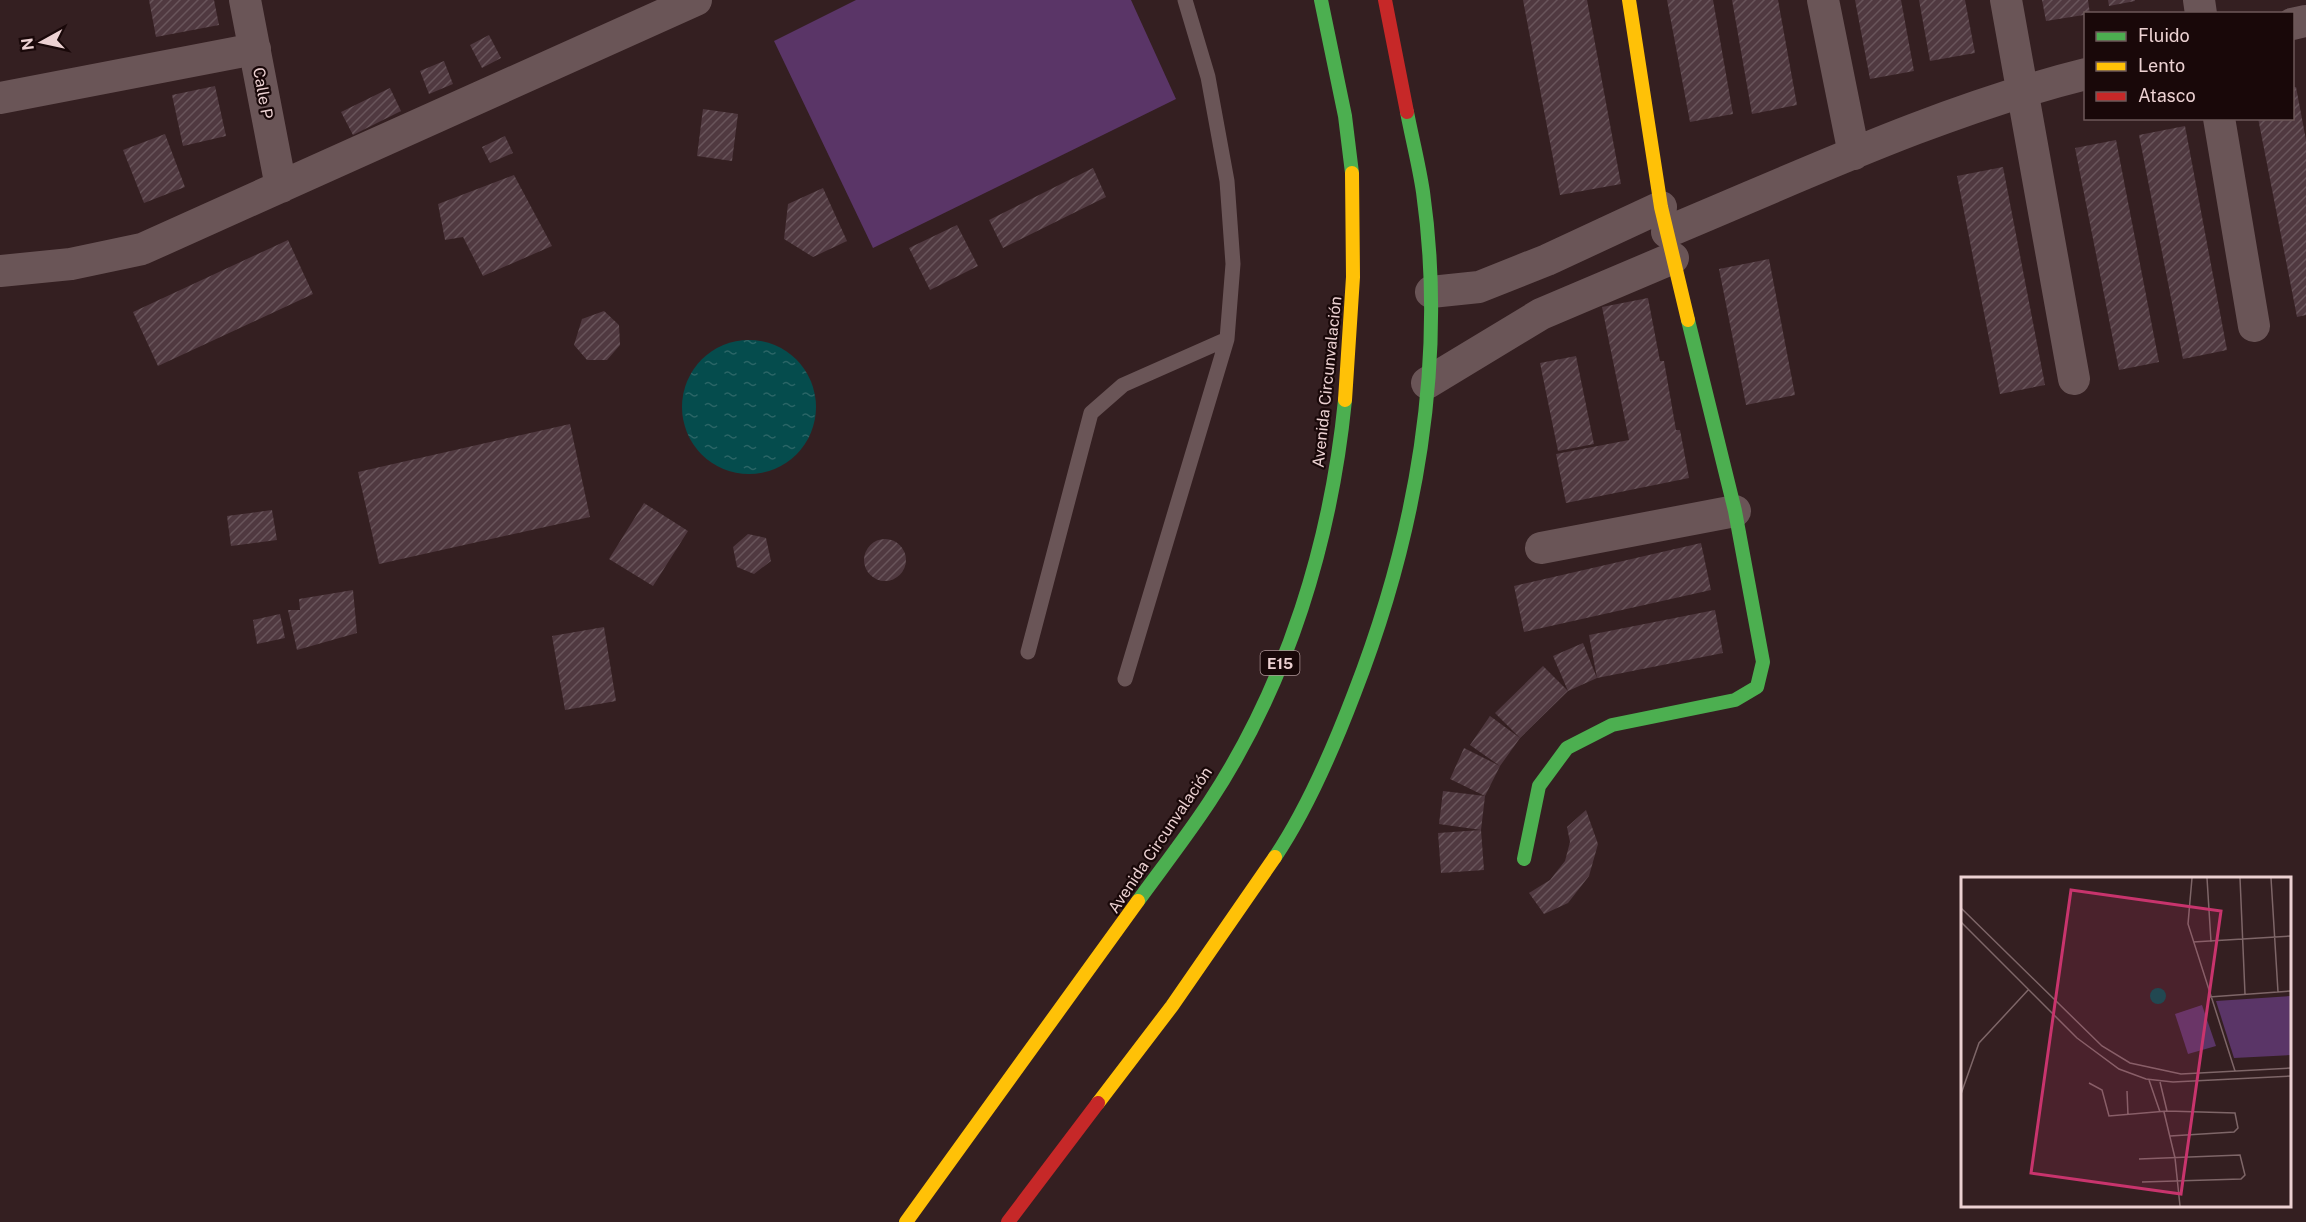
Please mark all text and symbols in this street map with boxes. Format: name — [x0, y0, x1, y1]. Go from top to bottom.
north arrow — [12, 12, 72, 72]
legend — [2084, 12, 2294, 120]
text: Fluido — [2138, 25, 2190, 46]
text: N — [17, 36, 38, 52]
text: Lento — [2138, 55, 2185, 76]
street label: Calle P — [249, 66, 277, 120]
text: Atasco — [2138, 85, 2196, 106]
street label: Avenida Circunvalación — [1309, 295, 1345, 469]
road number: E15 — [1260, 651, 1300, 675]
street label: Avenida Circunvalación — [1104, 763, 1216, 917]
inset map — [1961, 877, 2291, 1207]

